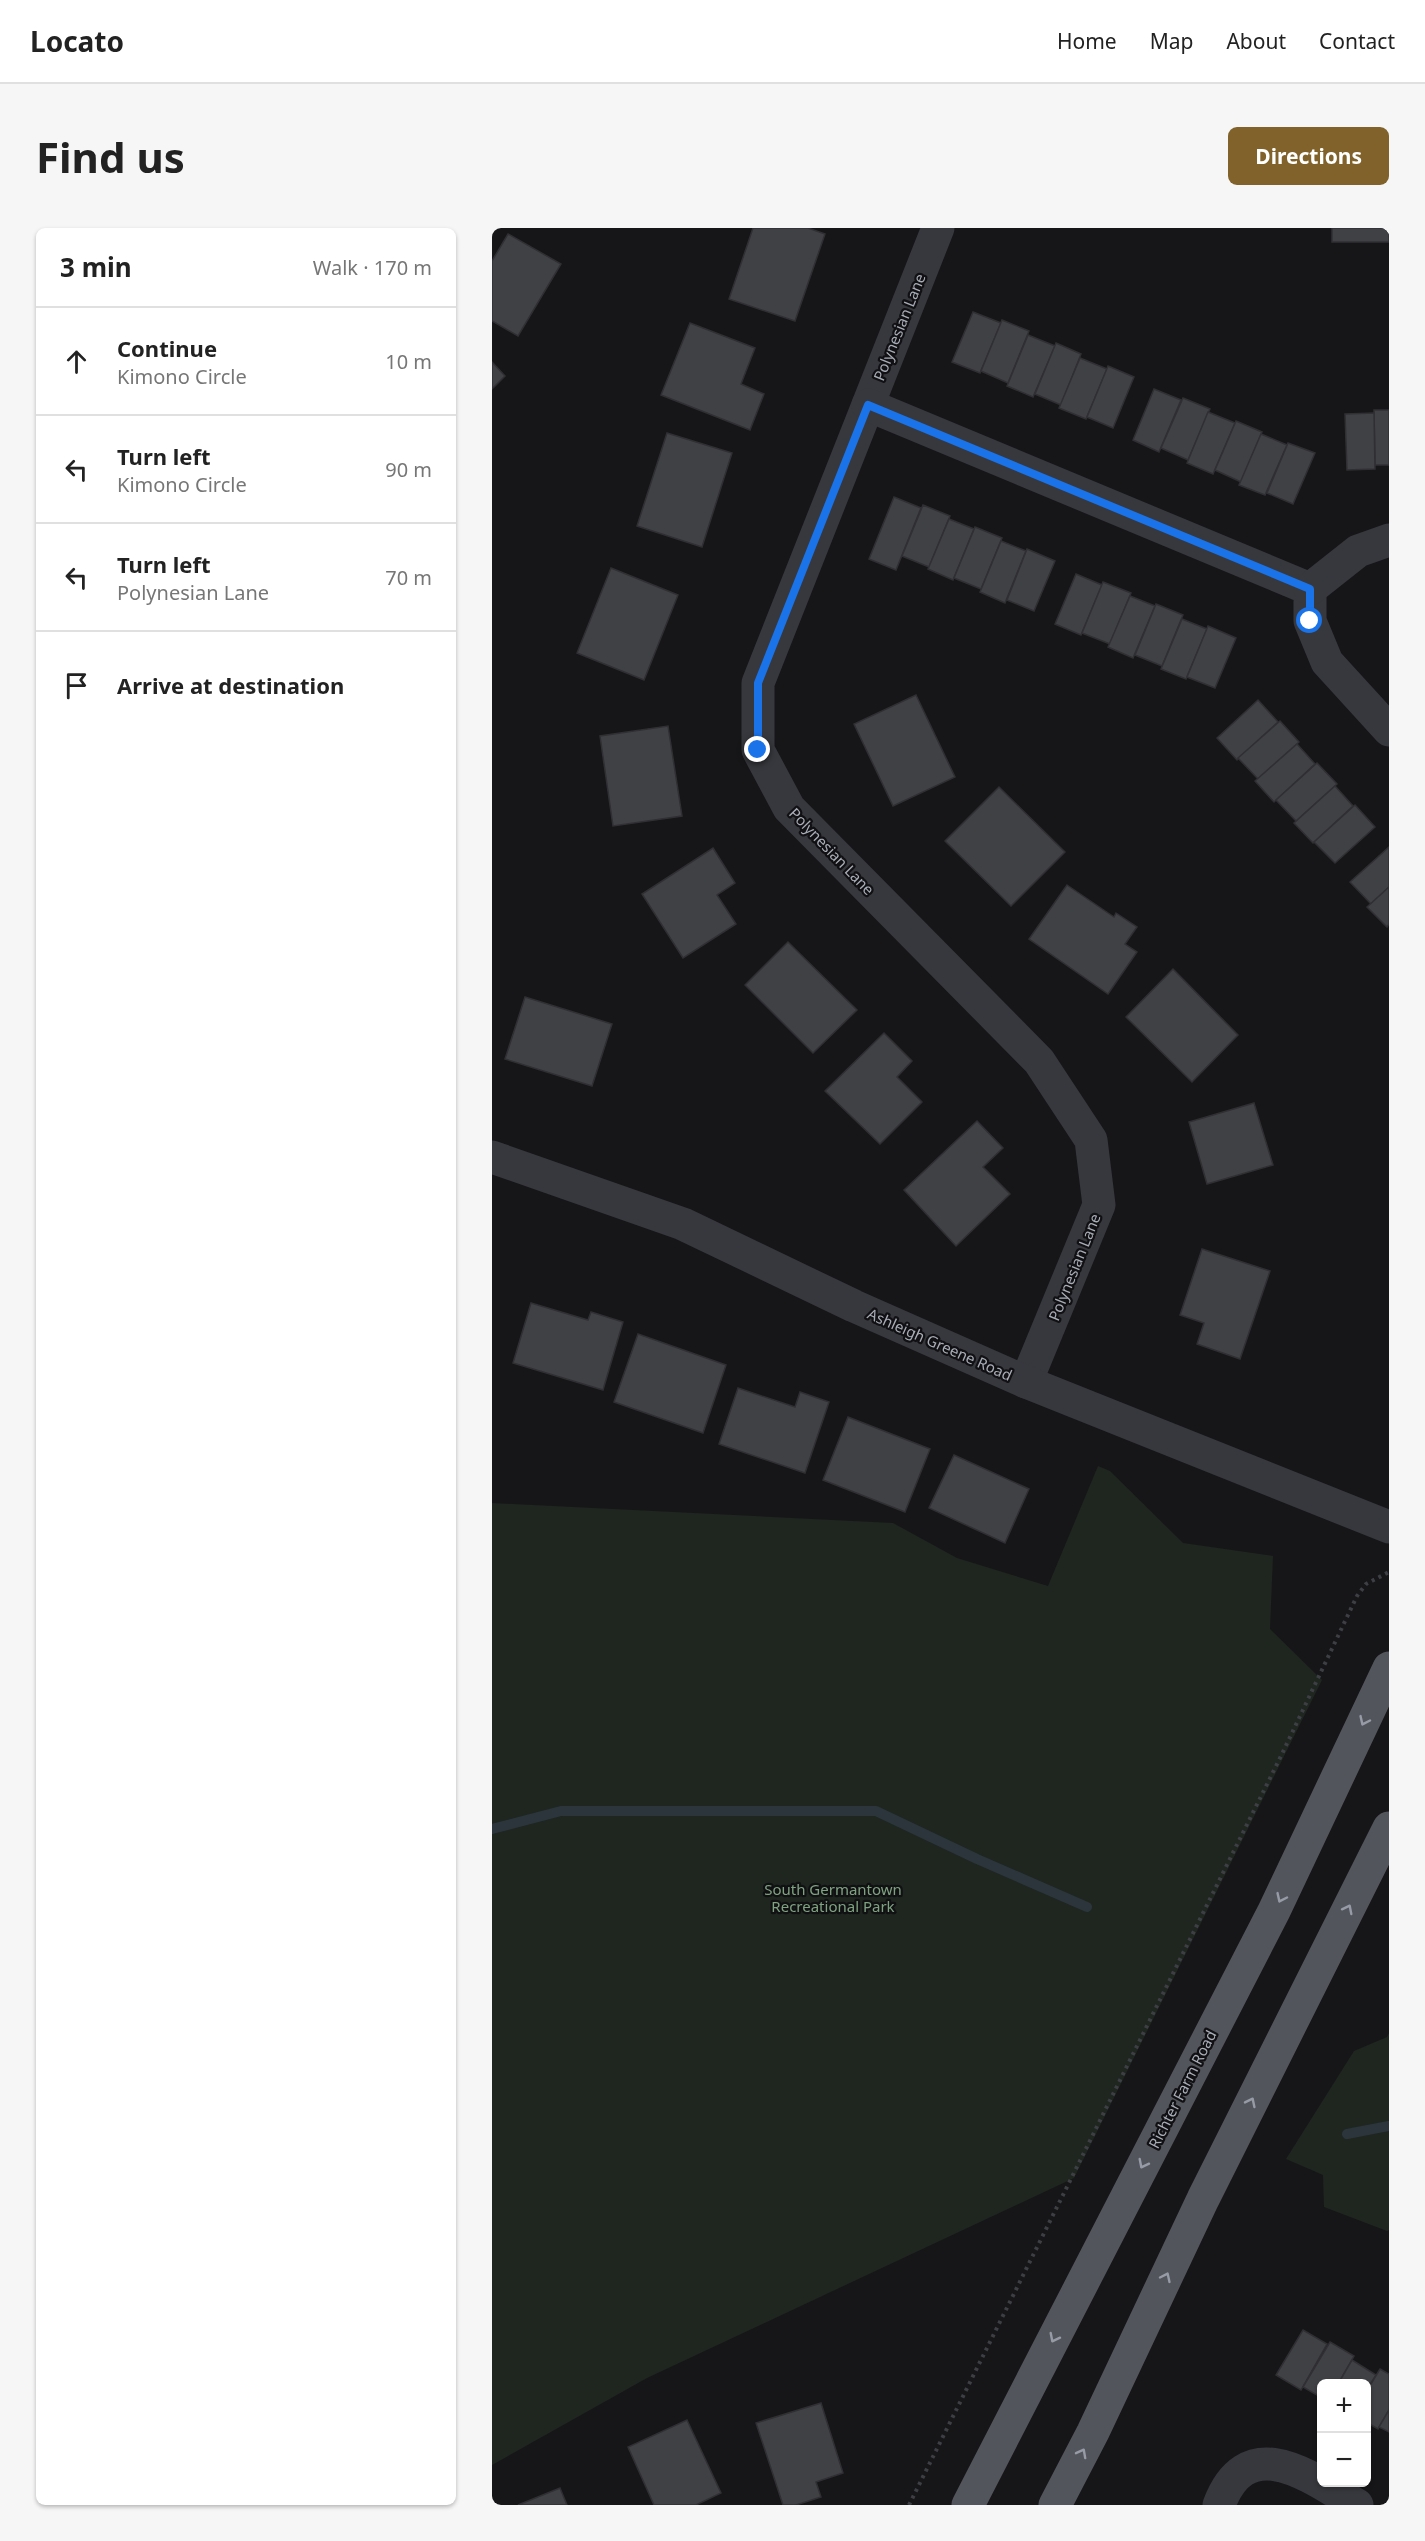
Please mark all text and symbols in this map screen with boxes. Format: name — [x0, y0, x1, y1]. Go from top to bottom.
text: Locato — [30, 22, 124, 60]
text: Home — [1057, 27, 1117, 55]
text: Map — [1150, 27, 1193, 55]
text: About — [1226, 27, 1286, 55]
text: Contact — [1319, 27, 1395, 55]
button: Directions — [1228, 127, 1389, 185]
text: Find us — [36, 128, 185, 185]
text: 3 min — [60, 249, 132, 285]
text: Walk · 170 m — [313, 254, 432, 281]
street label: Polynesian Lane — [868, 270, 930, 384]
text: Continue — [117, 333, 217, 363]
icon: ahead — [60, 345, 93, 378]
text: 10 m — [385, 348, 432, 375]
text: Kimono Circle — [117, 363, 247, 390]
text: Turn left — [117, 441, 211, 471]
icon: left — [60, 453, 93, 486]
text: 90 m — [385, 456, 432, 483]
text: Kimono Circle — [117, 471, 247, 498]
text: Turn left — [117, 549, 211, 579]
icon: left — [60, 561, 93, 594]
text: 70 m — [385, 564, 432, 591]
text: Polynesian Lane — [117, 579, 269, 606]
route start — [1296, 607, 1322, 633]
icon: arrive — [60, 669, 93, 702]
text: Arrive at destination — [117, 670, 344, 700]
route end — [744, 736, 770, 762]
street label: Polynesian Lane — [785, 803, 879, 899]
street label: Polynesian Lane — [1043, 1210, 1105, 1324]
street label: Ashleigh Greene Road — [865, 1303, 1015, 1385]
one-way arrow — [1359, 1715, 1371, 1726]
park label: South Germantown Recreational Park — [764, 1879, 902, 1916]
one-way arrow — [1276, 1891, 1288, 1902]
one-way arrow — [1341, 1904, 1352, 1915]
street label: Richter Farm Road — [1144, 2027, 1220, 2151]
one-way arrow — [1244, 2097, 1256, 2108]
one-way arrow — [1139, 2158, 1150, 2169]
one-way arrow — [1159, 2273, 1171, 2284]
one-way arrow — [1050, 2331, 1061, 2342]
map controls — [1317, 2379, 1371, 2487]
button: + — [1317, 2379, 1371, 2433]
button: − — [1317, 2433, 1371, 2487]
one-way arrow — [1075, 2449, 1086, 2459]

